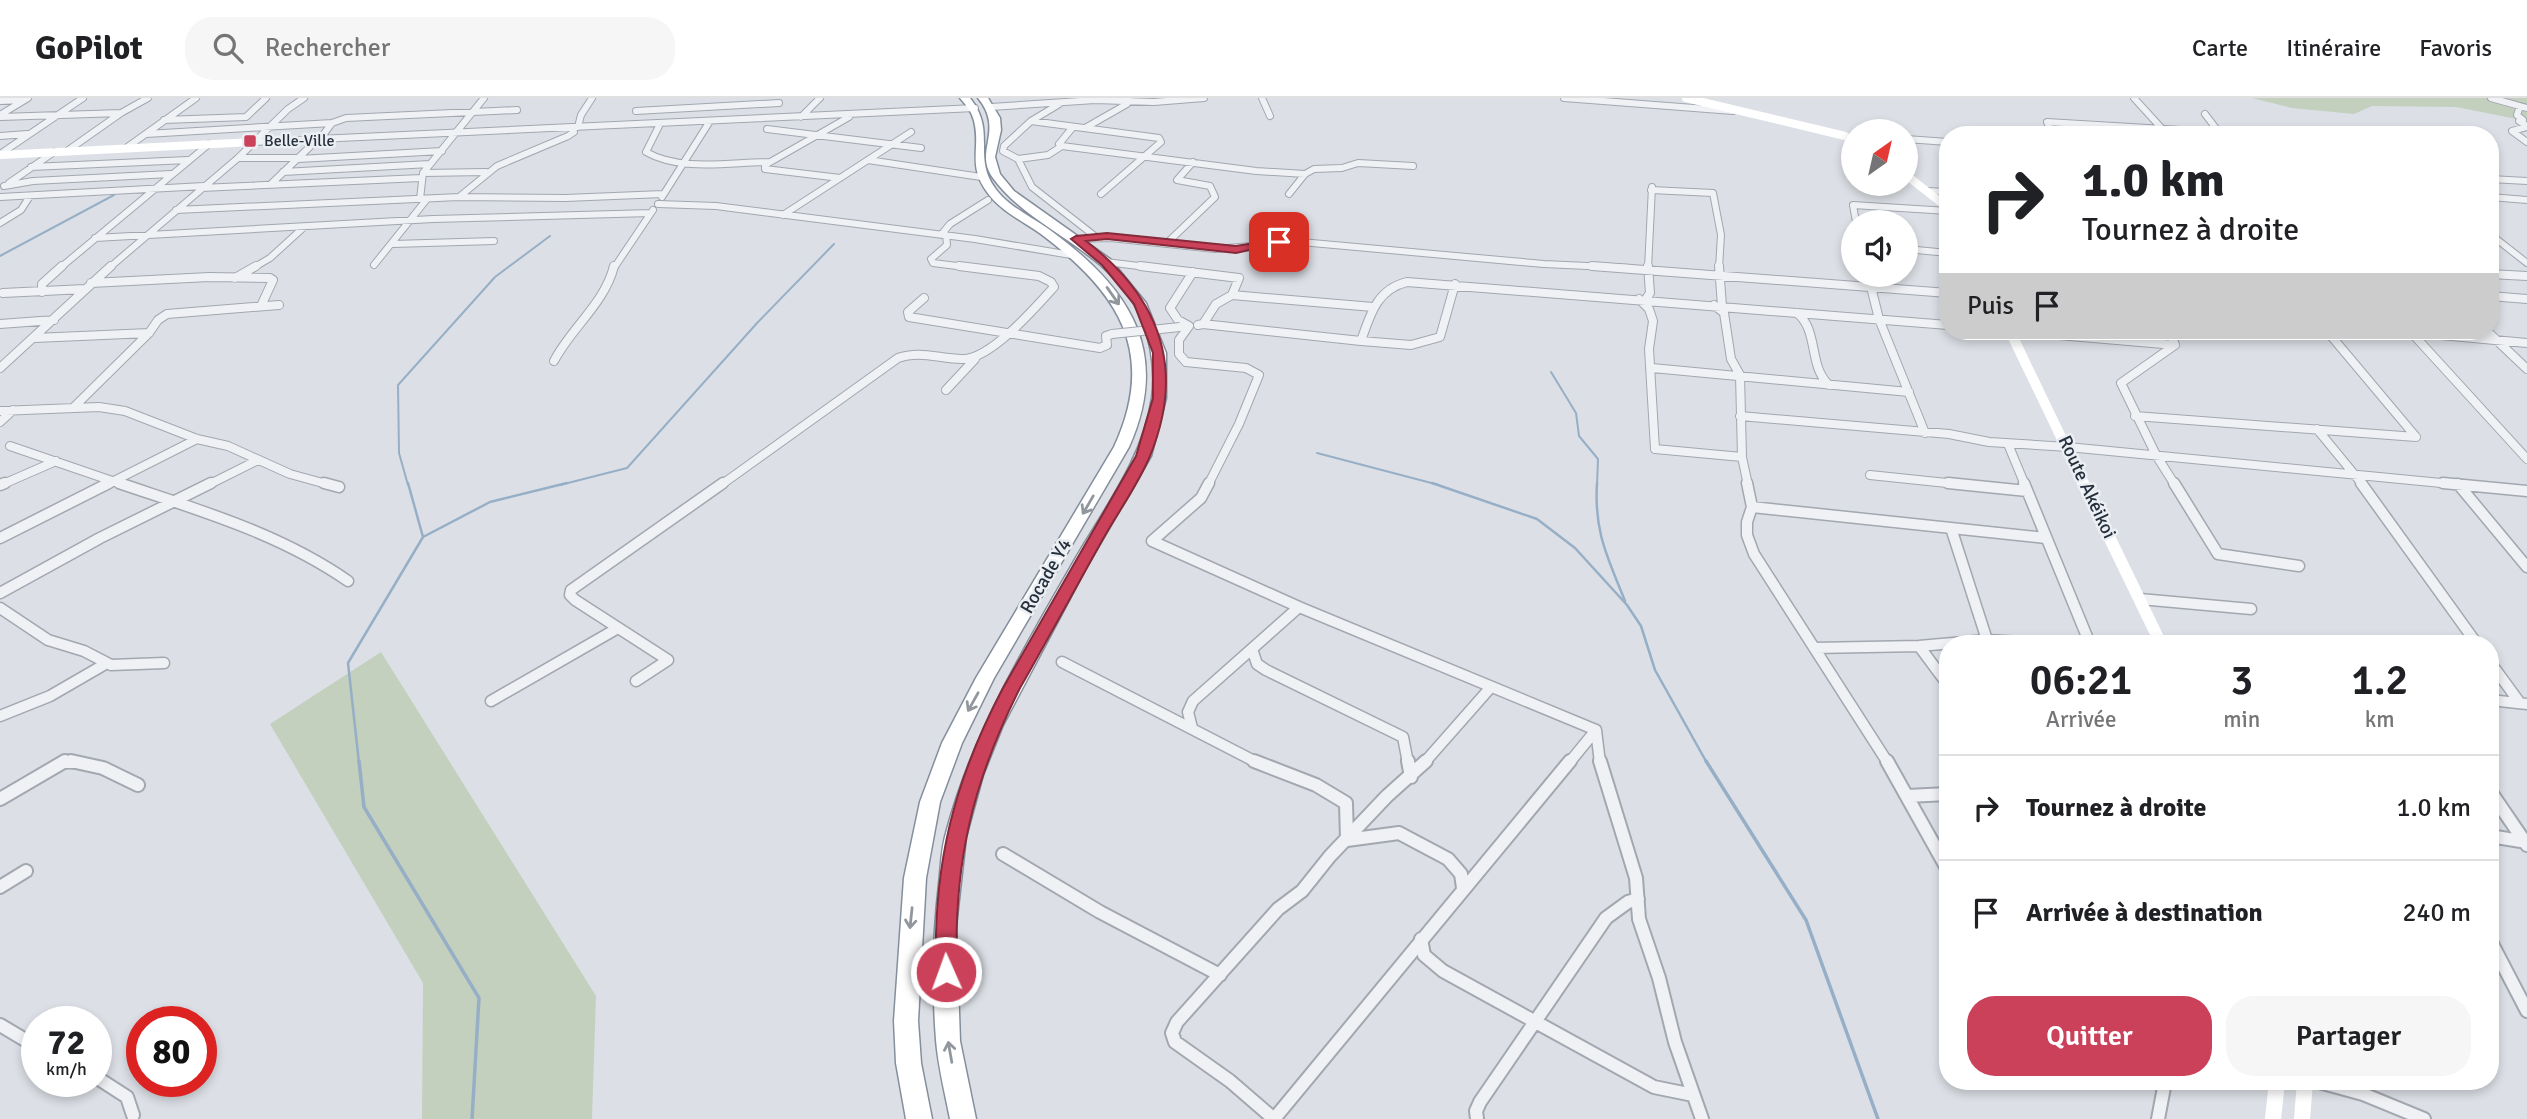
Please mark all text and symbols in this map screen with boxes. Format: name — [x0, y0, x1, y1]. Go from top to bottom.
search box — [185, 17, 675, 80]
text: GoPilot — [35, 28, 143, 69]
icon: search — [209, 29, 247, 67]
text: Rechercher — [265, 32, 390, 64]
text: Carte — [2192, 33, 2248, 63]
text: Itinéraire — [2286, 33, 2381, 63]
text: Favoris — [2419, 33, 2492, 63]
north arrow — [1841, 119, 1918, 196]
map controls — [1841, 119, 1918, 287]
place label: Belle-Ville — [264, 131, 334, 151]
marker: Belle-Ville — [242, 133, 258, 149]
text: 1.0 km — [2082, 150, 2225, 210]
icon: right — [1967, 154, 2058, 245]
button: sound — [1841, 210, 1918, 287]
text: Tournez à droite — [2082, 210, 2299, 249]
pin — [1249, 212, 1309, 272]
icon: arrive — [1260, 223, 1298, 261]
one-way arrow — [1106, 286, 1120, 305]
icon: arrive — [2028, 287, 2066, 325]
text: Puis — [1967, 290, 2014, 322]
street label: Route Akéikoi — [2053, 432, 2121, 542]
one-way arrow — [1081, 495, 1095, 515]
street label: Rocade Y4 — [1015, 534, 1077, 618]
text: 06:21 — [2030, 655, 2132, 706]
text: 3 — [2230, 655, 2253, 706]
text: 1.2 — [2351, 655, 2408, 706]
one-way arrow — [966, 691, 980, 711]
text: Arrivée — [2046, 705, 2116, 734]
text: min — [2223, 705, 2260, 734]
text: km — [2365, 705, 2395, 734]
icon: right — [1967, 789, 2005, 827]
text: Tournez à droite — [2026, 792, 2206, 824]
text: 1.0 km — [2397, 792, 2471, 824]
icon: arrive — [1967, 894, 2005, 932]
text: Arrivée à destination — [2026, 897, 2263, 929]
text: 240 m — [2402, 897, 2471, 929]
one-way arrow — [904, 906, 917, 929]
position arrow — [909, 935, 983, 1009]
button: Quitter — [1967, 996, 2212, 1076]
button: Partager — [2226, 996, 2471, 1076]
speed limit sign: 80 — [126, 1006, 217, 1097]
text: 72 — [48, 1021, 85, 1064]
one-way arrow — [943, 1041, 957, 1064]
text: km/h — [46, 1058, 87, 1080]

